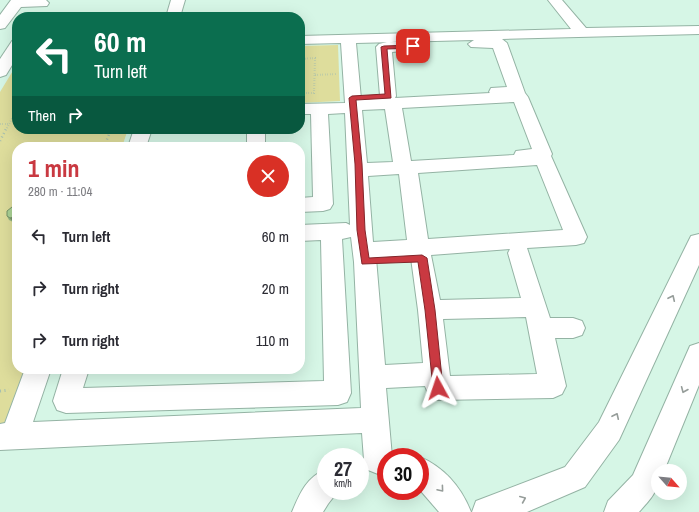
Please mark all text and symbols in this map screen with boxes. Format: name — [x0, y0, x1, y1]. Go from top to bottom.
text: 60 m — [94, 23, 146, 61]
icon: left — [28, 28, 80, 80]
pin — [396, 29, 430, 63]
icon: arrive — [402, 35, 424, 57]
text: Turn left — [94, 59, 147, 84]
icon: right — [64, 104, 86, 126]
text: Then — [28, 105, 56, 126]
text: 1 min — [28, 152, 79, 184]
button: close — [247, 155, 289, 197]
text: 280 m · 11:04 — [28, 183, 92, 200]
icon: left — [28, 225, 50, 247]
text: Turn left — [62, 226, 110, 247]
text: 60 m — [262, 226, 289, 247]
icon: right — [28, 277, 50, 299]
text: Turn right — [62, 278, 119, 299]
text: 20 m — [262, 278, 289, 299]
one-way arrow — [667, 295, 675, 303]
icon: right — [28, 329, 50, 351]
text: Turn right — [62, 330, 119, 351]
text: 110 m — [256, 330, 289, 351]
position arrow — [417, 367, 459, 409]
one-way arrow — [680, 386, 688, 393]
one-way arrow — [611, 412, 619, 420]
speed limit sign: 30 — [377, 448, 429, 500]
text: 27 — [334, 455, 352, 482]
north arrow — [651, 464, 687, 500]
map controls — [651, 464, 687, 500]
text: km/h — [334, 477, 352, 490]
one-way arrow — [436, 485, 443, 492]
one-way arrow — [520, 495, 527, 503]

